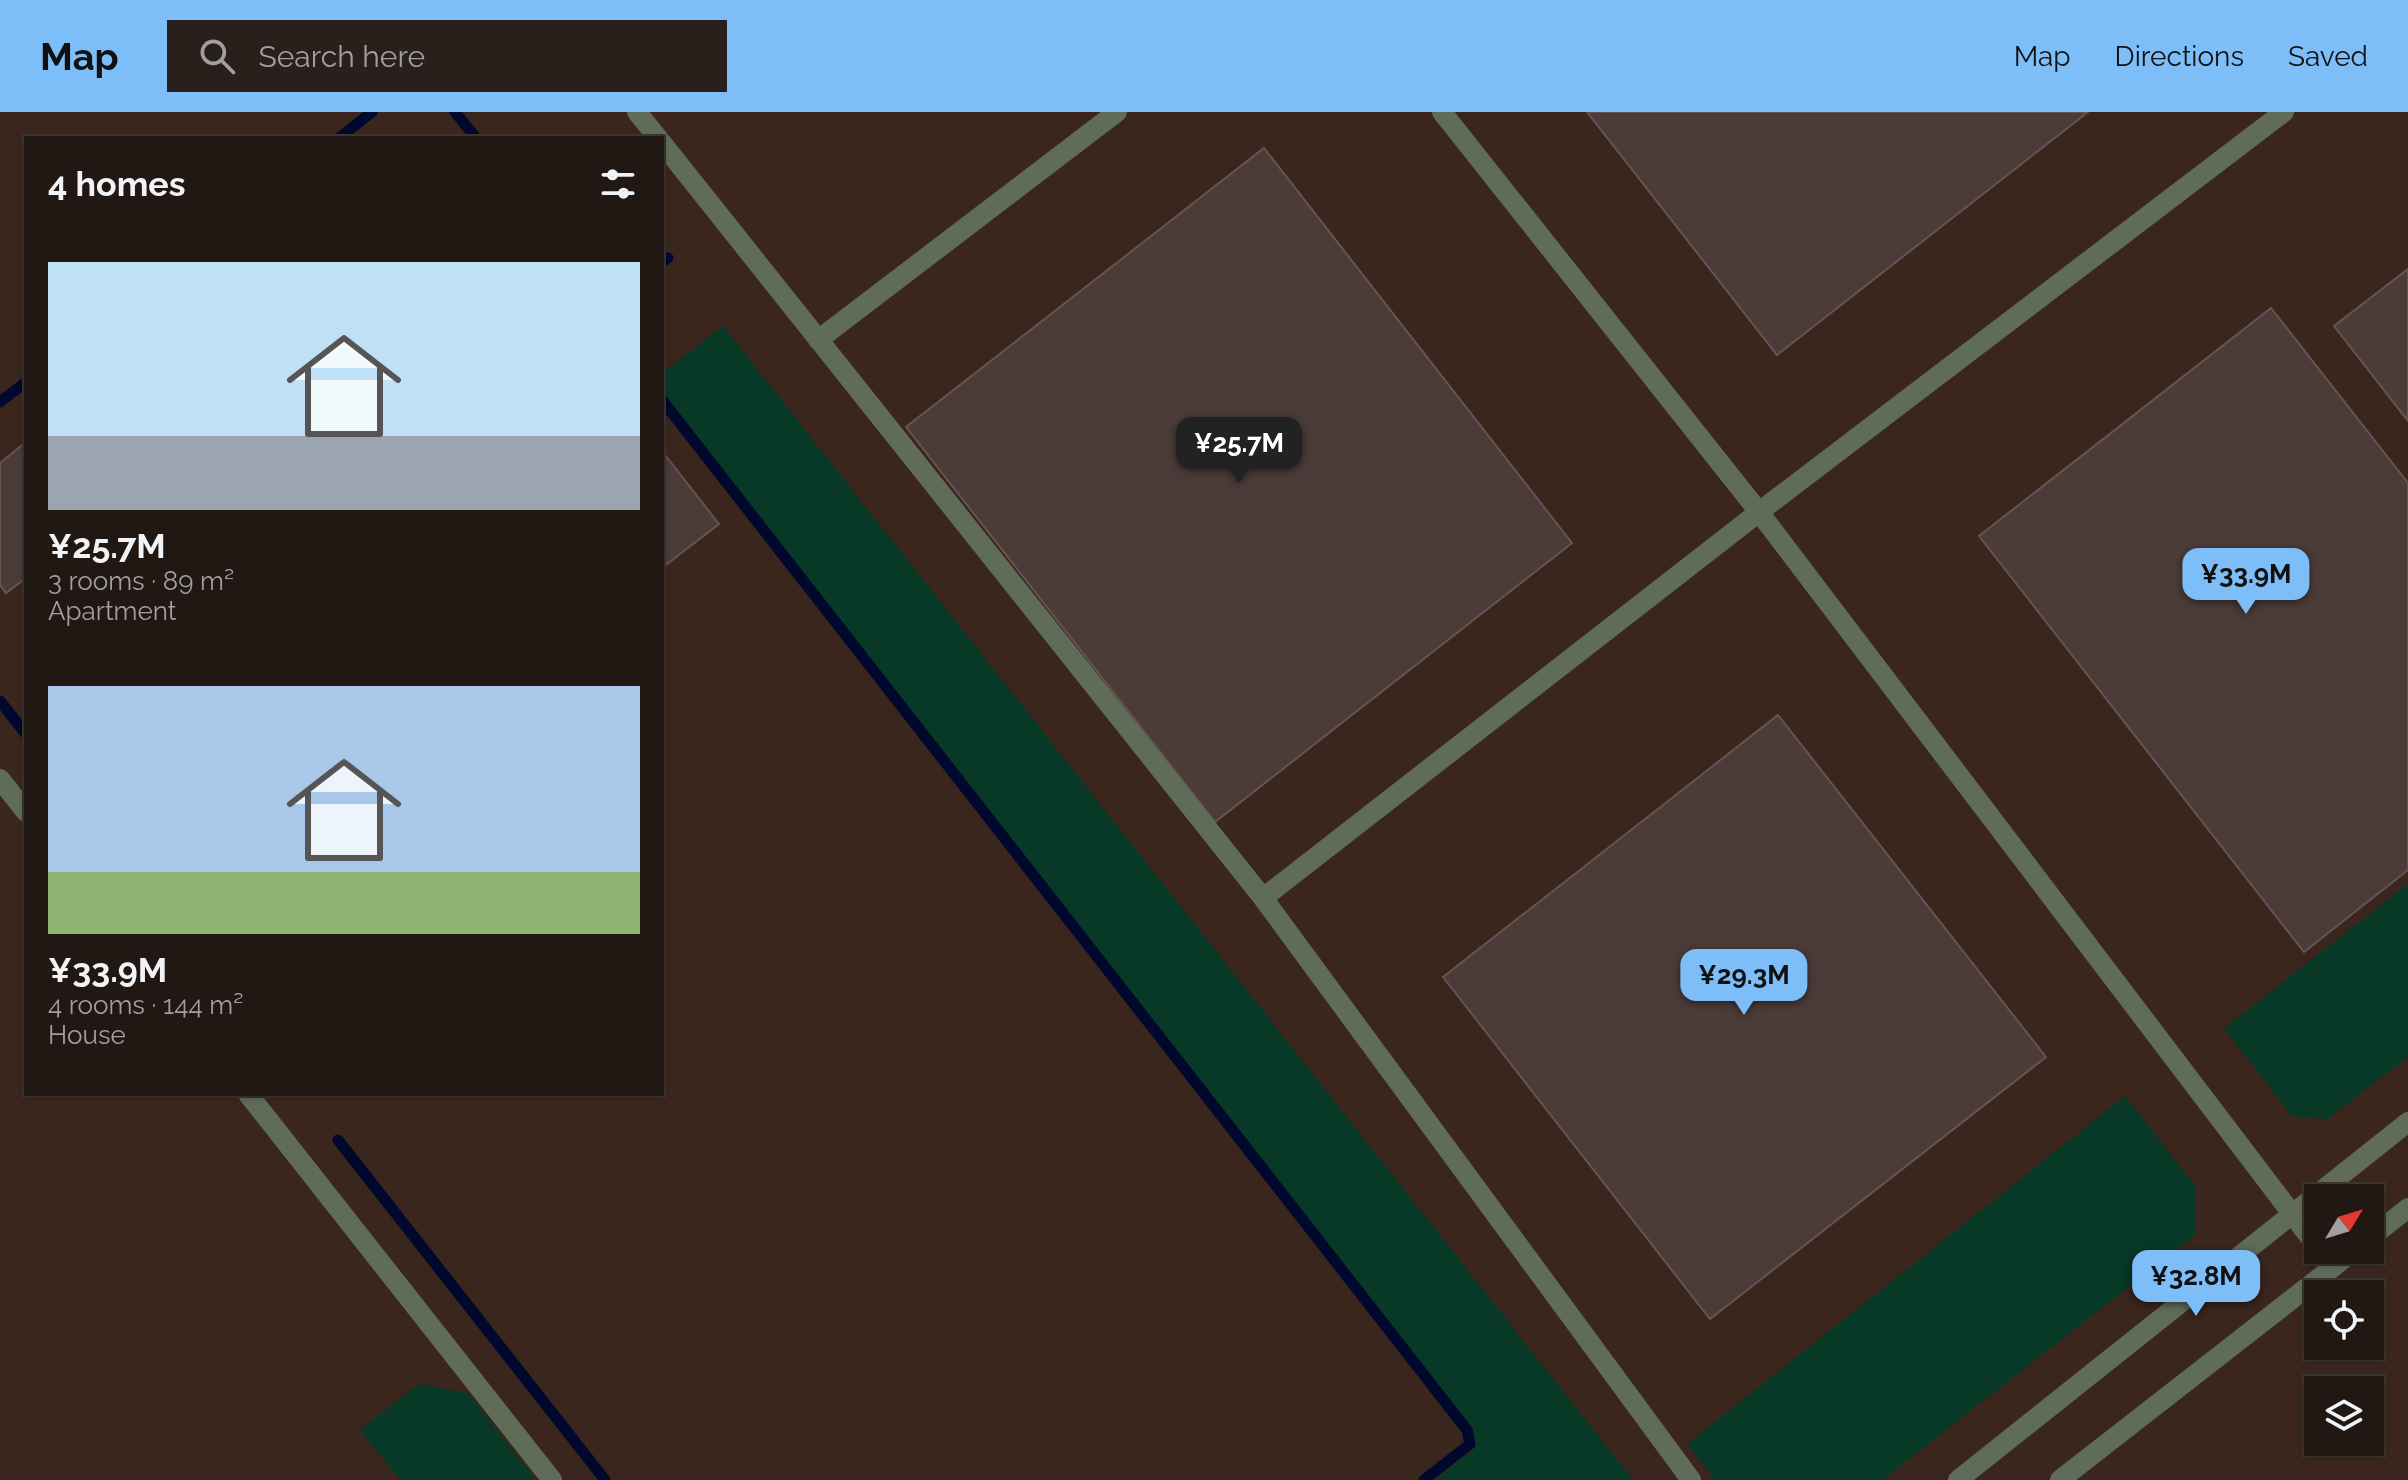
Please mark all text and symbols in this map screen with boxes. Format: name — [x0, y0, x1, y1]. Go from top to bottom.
search box — [167, 20, 727, 92]
text: Map — [40, 34, 119, 79]
icon: search — [195, 34, 239, 78]
text: Search here — [259, 39, 425, 74]
text: Map — [2014, 40, 2071, 73]
text: Directions — [2115, 40, 2244, 73]
text: Saved — [2288, 40, 2368, 73]
icon: filters — [596, 162, 640, 206]
text: 4 homes — [48, 164, 186, 204]
icon: home — [272, 314, 416, 458]
pin: ¥25.7M — [1174, 417, 1304, 485]
text: ¥25.7M — [1194, 428, 1284, 458]
text: ¥25.7M — [48, 526, 166, 566]
pin: ¥33.9M — [2181, 548, 2311, 616]
text: ¥33.9M — [2200, 559, 2292, 589]
text: 3 rooms · 89 m² — [48, 566, 234, 596]
text: Apartment — [48, 596, 177, 626]
icon: home — [272, 738, 416, 882]
pin: ¥29.3M — [1679, 949, 1809, 1017]
text: ¥33.9M — [48, 950, 167, 990]
text: ¥29.3M — [1698, 960, 1790, 990]
text: 4 rooms · 144 m² — [48, 990, 243, 1020]
text: House — [48, 1020, 126, 1050]
north arrow — [2304, 1184, 2384, 1264]
map controls — [2304, 1184, 2384, 1456]
pin: ¥32.8M — [2131, 1250, 2261, 1318]
text: ¥32.8M — [2150, 1261, 2242, 1291]
button: locate — [2304, 1280, 2384, 1360]
button: layers — [2304, 1376, 2384, 1456]

